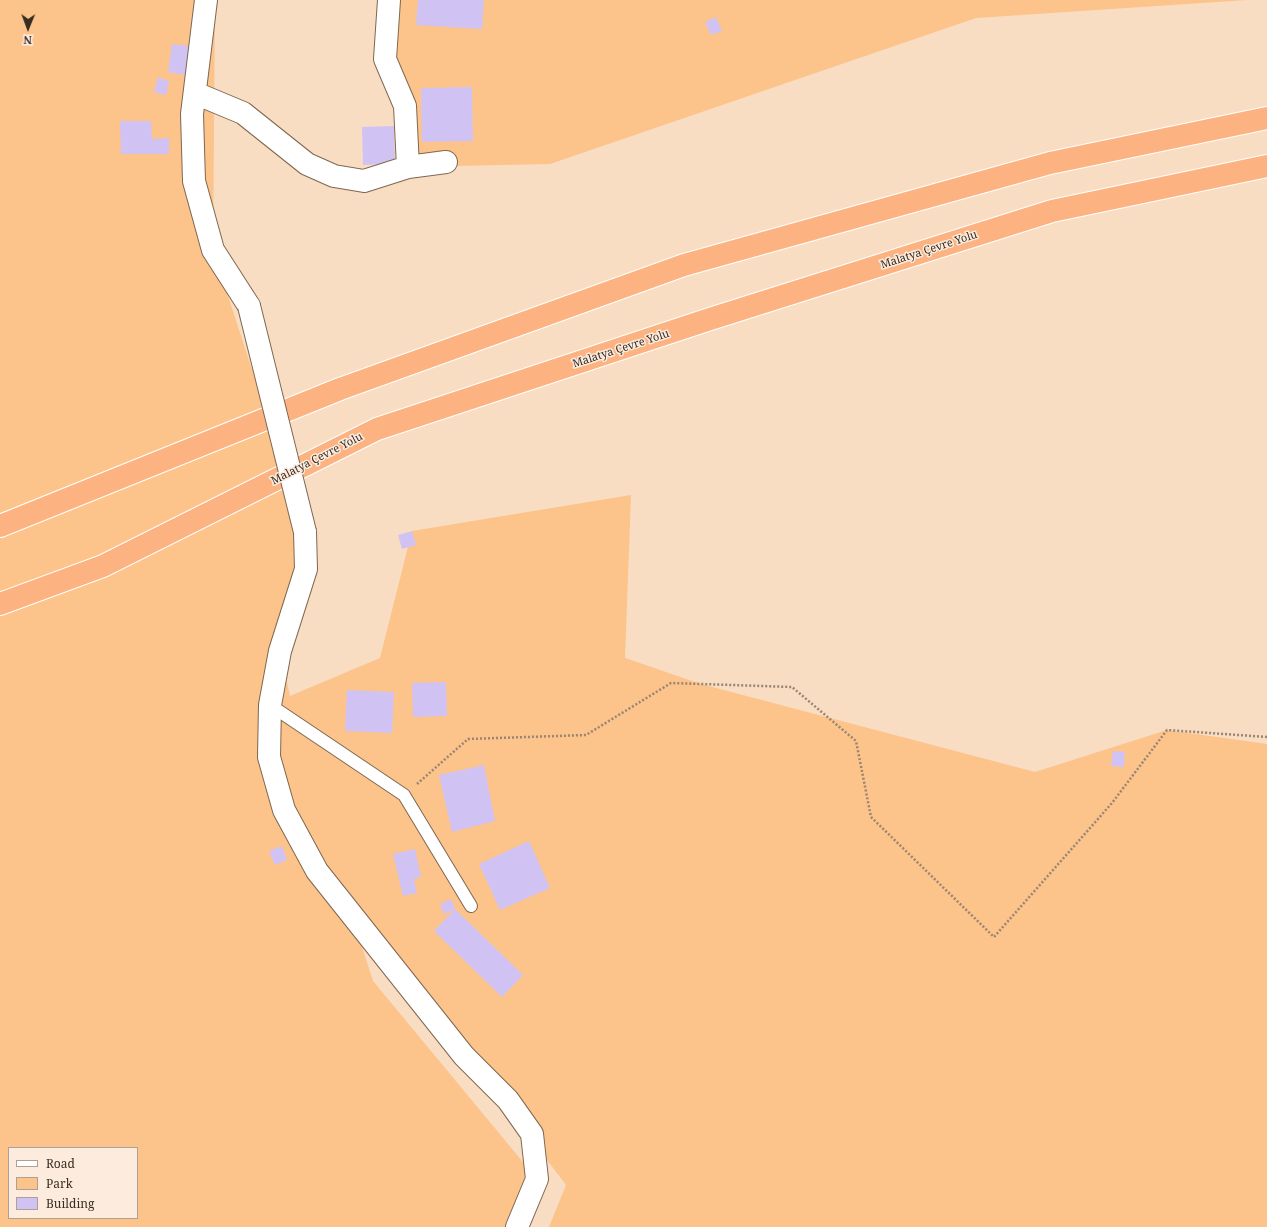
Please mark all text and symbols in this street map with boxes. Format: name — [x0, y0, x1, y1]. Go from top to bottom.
north arrow — [8, 8, 48, 48]
text: N — [23, 33, 32, 48]
street label: Malatya Çevre Yolu — [879, 228, 979, 272]
street label: Malatya Çevre Yolu — [571, 327, 671, 371]
street label: Malatya Çevre Yolu — [269, 430, 365, 488]
legend — [8, 1147, 138, 1219]
text: Road — [46, 1155, 75, 1172]
text: Park — [46, 1175, 73, 1192]
text: Building — [46, 1195, 94, 1212]

